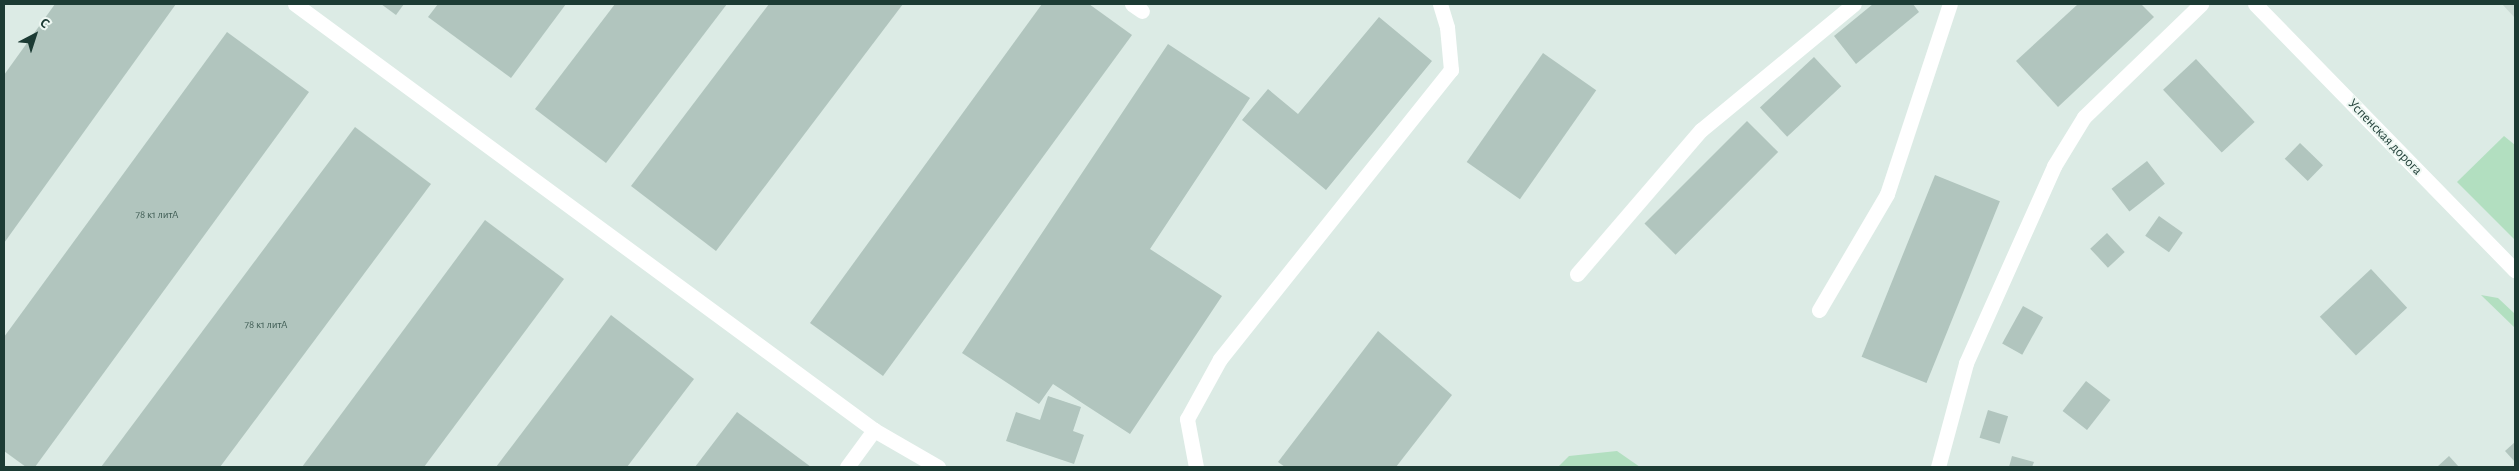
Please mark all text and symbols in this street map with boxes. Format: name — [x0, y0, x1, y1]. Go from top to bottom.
north arrow — [10, 10, 60, 60]
text: С — [37, 16, 52, 31]
street label: Успенская дорога — [2344, 95, 2426, 179]
house number: 78 к1 литА — [135, 208, 179, 222]
house number: 78 к1 литА — [244, 318, 288, 332]

